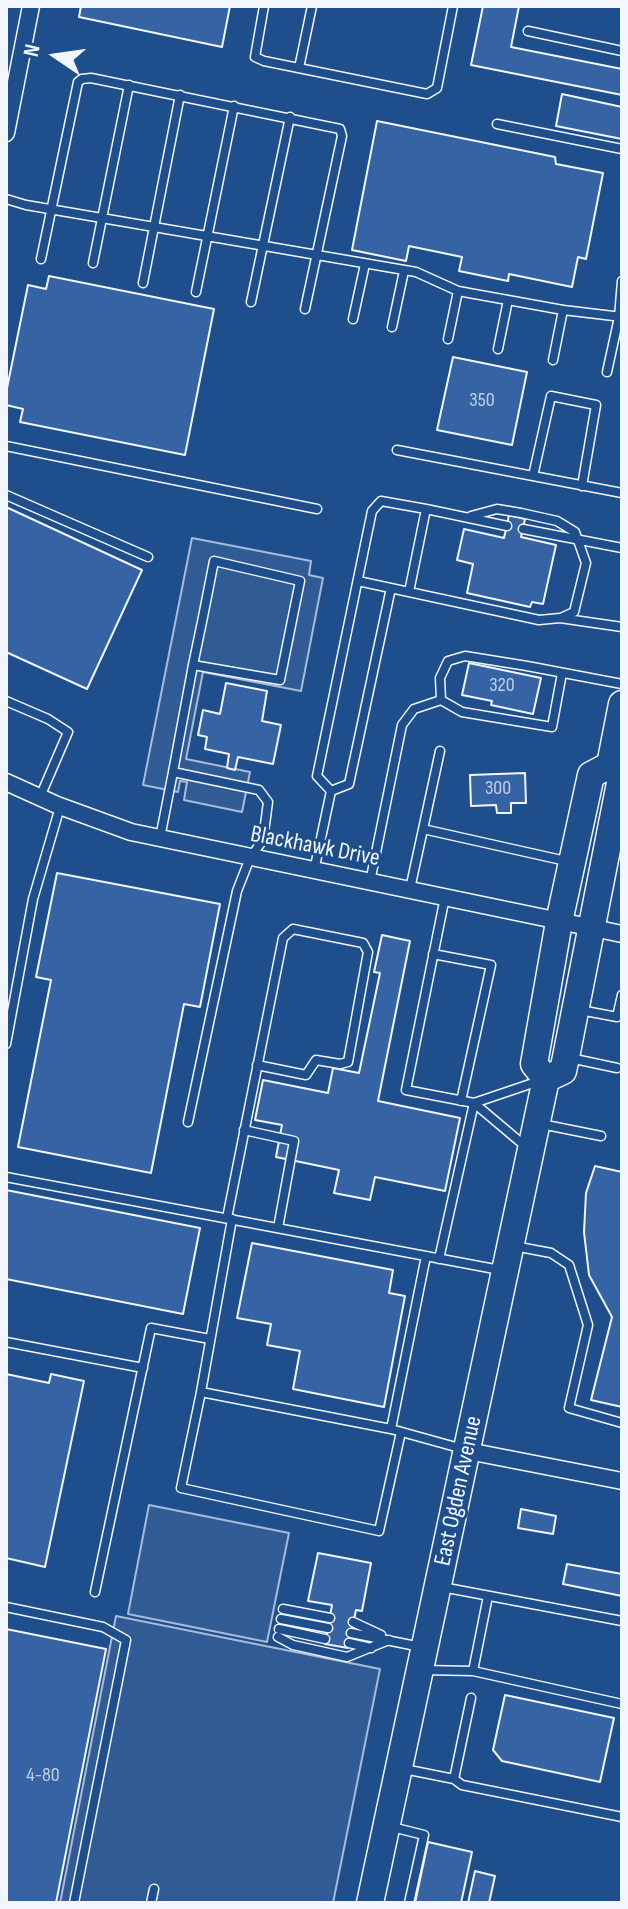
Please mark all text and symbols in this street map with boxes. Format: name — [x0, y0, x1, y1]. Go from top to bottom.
north arrow — [16, 16, 96, 96]
text: N — [18, 42, 47, 59]
house number: 350 — [469, 389, 495, 413]
house number: 320 — [489, 674, 515, 698]
house number: 300 — [485, 777, 511, 801]
street label: Blackhawk Drive — [248, 820, 382, 874]
street label: East Ogden Avenue — [429, 1414, 489, 1568]
house number: 4-80 — [26, 1764, 60, 1788]

